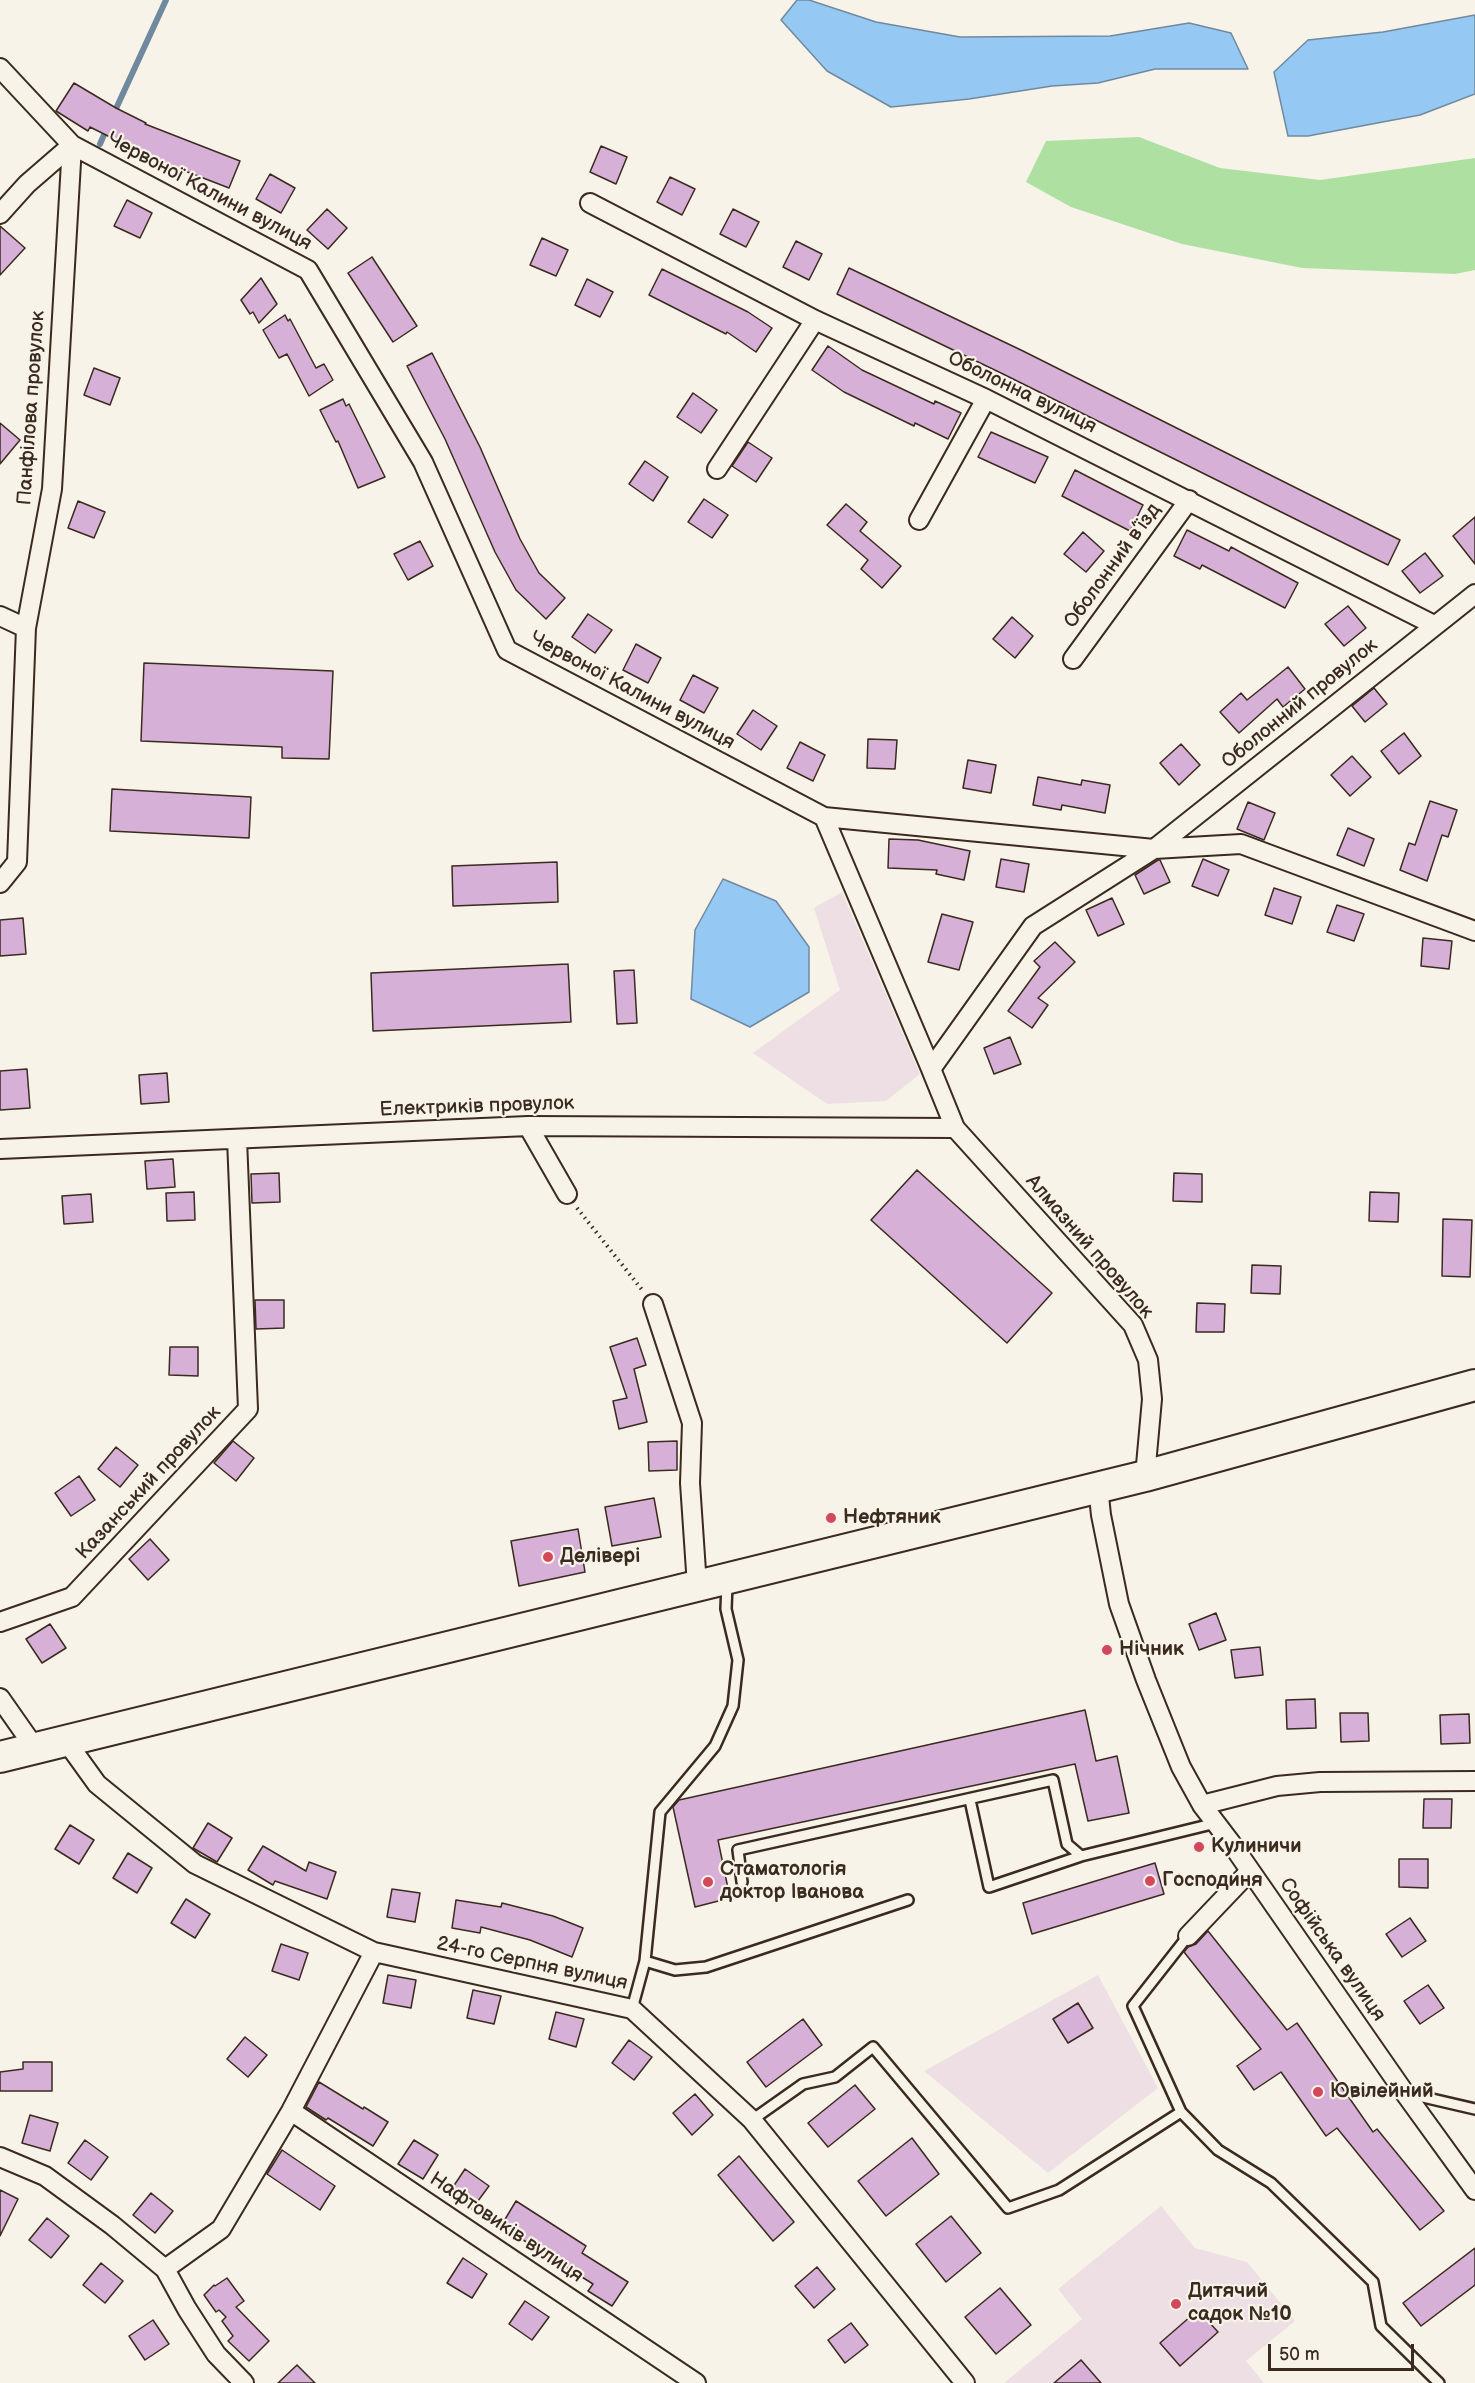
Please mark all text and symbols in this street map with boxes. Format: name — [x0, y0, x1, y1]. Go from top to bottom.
street label: Червоної Калини вулиця — [102, 128, 316, 256]
street label: Панфілова провулок — [13, 310, 51, 506]
street label: Оболонна вулиця — [944, 347, 1100, 439]
street label: Оболонний в’їзд — [1060, 499, 1166, 633]
street label: Червоної Калини вулиця — [525, 627, 739, 755]
street label: Оболонний провулок — [1217, 634, 1383, 774]
street label: Електриків провулок — [379, 1092, 575, 1122]
street label: Алмазний провулок — [1020, 1170, 1158, 1324]
street label: Казанський провулок — [72, 1401, 226, 1565]
place label: Нефтяник — [843, 1506, 941, 1530]
marker: Нефтяник — [824, 1511, 838, 1525]
place label: Делівері — [560, 1545, 640, 1569]
marker: Делівері — [541, 1550, 555, 1564]
place label: Нічник — [1119, 1638, 1184, 1662]
marker: Нічник — [1100, 1643, 1114, 1657]
place label: Кулиничи — [1211, 1835, 1301, 1859]
marker: Кулиничи — [1192, 1840, 1206, 1854]
place label: Стаматологія доктор Іванова — [720, 1858, 864, 1905]
place label: Господиня — [1162, 1869, 1263, 1893]
marker: Господиня — [1143, 1874, 1157, 1888]
street label: Софійська вулиця — [1274, 1874, 1390, 2026]
marker: Стаматологія доктор Іванова — [701, 1875, 715, 1889]
street label: 24-го Серпня вулиця — [434, 1932, 630, 1996]
place label: Ювілейний — [1330, 2080, 1434, 2104]
marker: Ювілейний — [1311, 2085, 1325, 2099]
street label: Нафтовиків вулиця — [424, 2168, 588, 2288]
place label: Дитячий садок №10 — [1188, 2280, 1292, 2327]
marker: Дитячий садок №10 — [1169, 2297, 1183, 2311]
scale bar — [1271, 2332, 1416, 2370]
text: 50 m — [1279, 2344, 1320, 2365]

